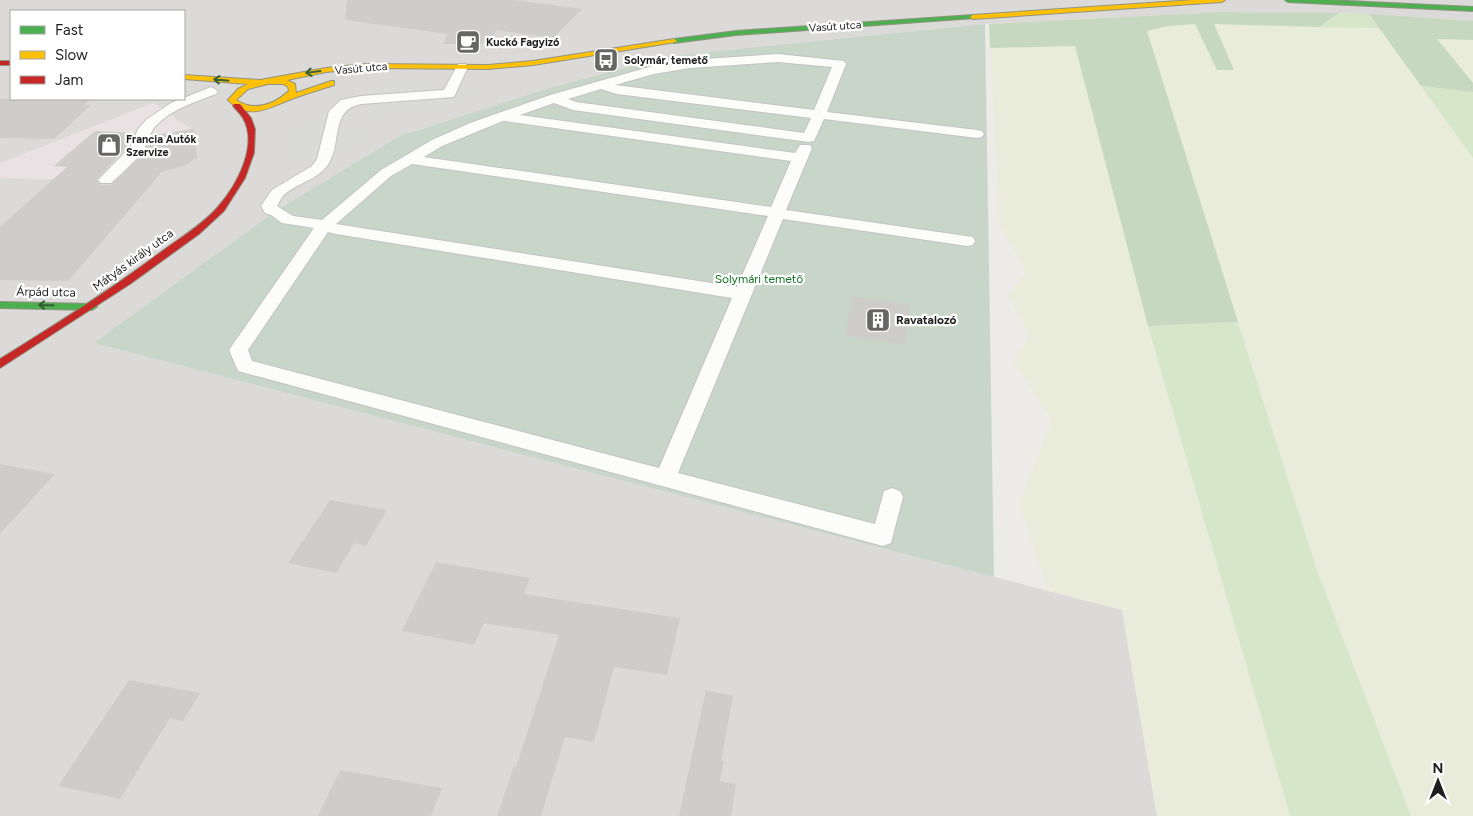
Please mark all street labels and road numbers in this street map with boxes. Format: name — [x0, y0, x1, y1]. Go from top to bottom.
street label: Vasút utca — [808, 18, 862, 35]
street label: Vasút utca — [334, 60, 388, 77]
street label: Mátyás király utca — [90, 226, 176, 294]
street label: Árpád utca — [16, 284, 76, 300]

